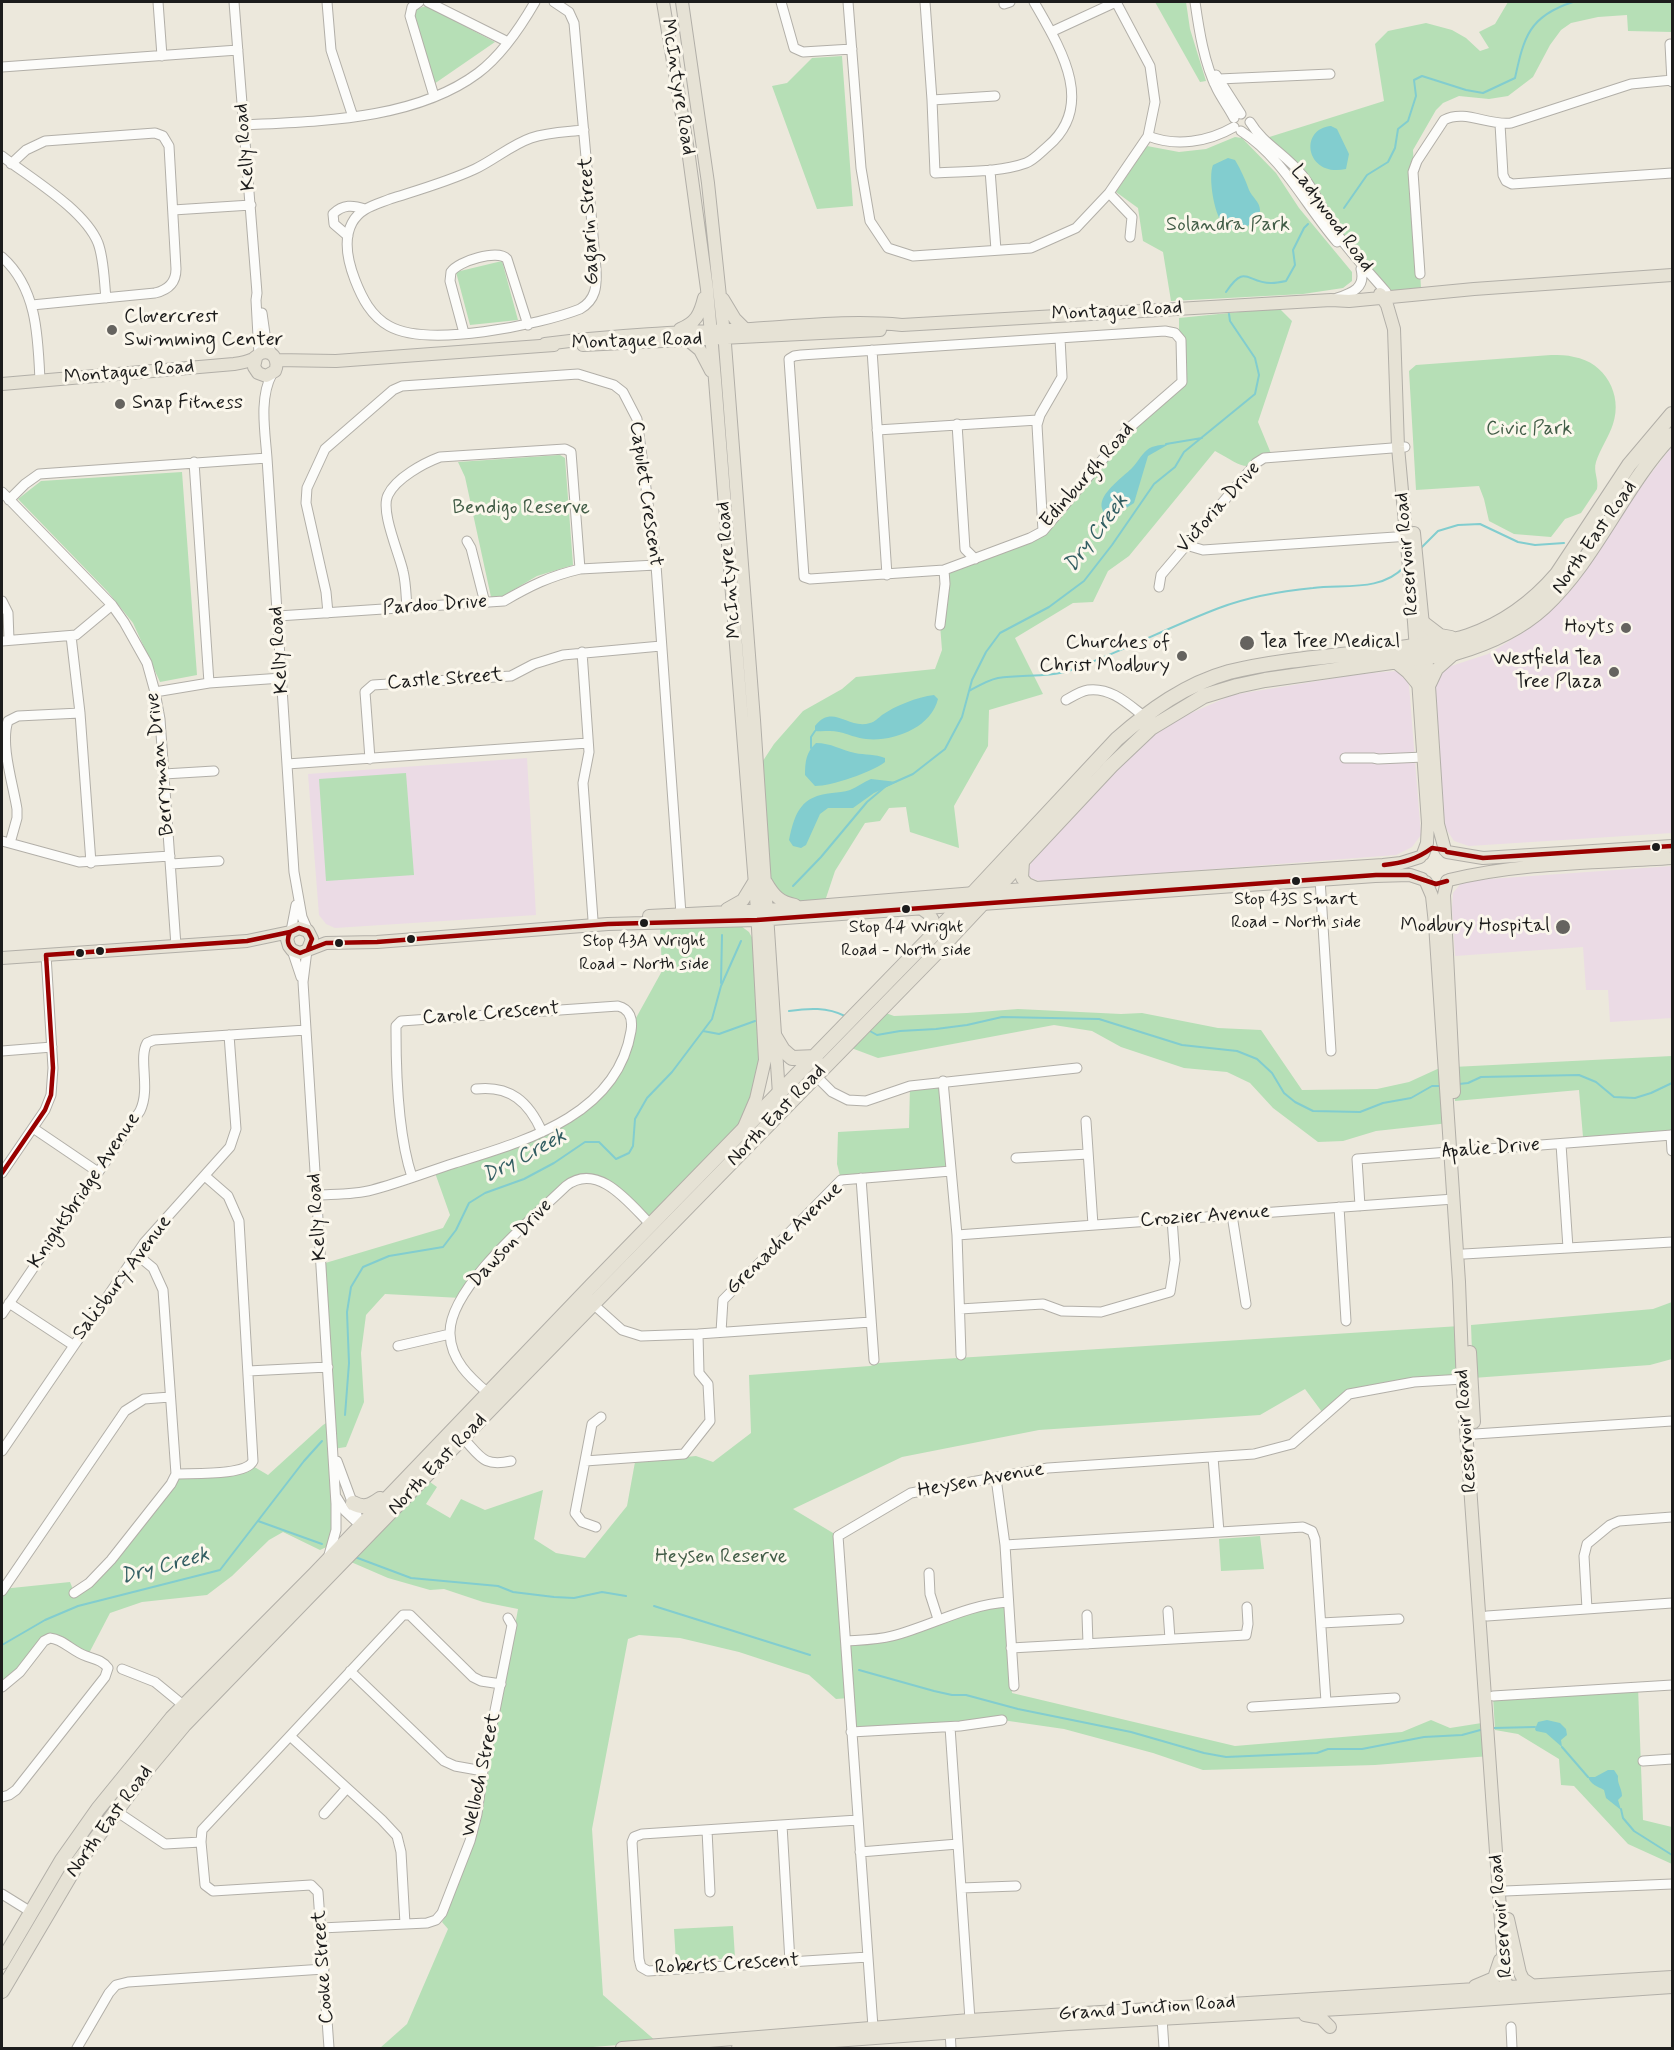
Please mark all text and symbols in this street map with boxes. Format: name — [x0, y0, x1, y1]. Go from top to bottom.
street label: McIntyre Road — [654, 17, 700, 157]
street label: Kelly Road — [230, 102, 262, 192]
street label: Gagarin Street — [575, 156, 605, 286]
street label: Ladywood Road — [1284, 161, 1378, 277]
park label: Solandra Park — [1166, 214, 1290, 238]
street label: Montague Road — [1051, 297, 1183, 327]
place label: Clovercrest Swimming Center — [124, 306, 283, 353]
marker: Clovercrest Swimming Center — [105, 323, 119, 337]
street label: Montague Road — [571, 328, 703, 356]
street label: Montague Road — [63, 355, 195, 391]
place label: Snap Fitness — [132, 392, 243, 416]
marker: Snap Fitness — [113, 397, 127, 411]
park label: Civic Park — [1486, 418, 1572, 442]
street label: Edinburgh Road — [1036, 419, 1140, 533]
street label: Capulet Crescent — [623, 420, 667, 568]
street label: Victoria Drive — [1172, 457, 1266, 559]
street label: North East Road — [1547, 477, 1643, 599]
water label: Dry Creek — [1060, 490, 1134, 578]
street label: Reservoir Road — [1391, 491, 1425, 617]
park label: Bendigo Reserve — [452, 497, 590, 521]
street label: McIntyre Road — [712, 500, 748, 640]
street label: Pardoo Drive — [382, 590, 488, 622]
street label: Kelly Road — [265, 605, 295, 695]
place label: Hoyts — [1564, 616, 1614, 640]
marker: Hoyts — [1619, 621, 1633, 635]
place label: Tea Tree Medical — [1260, 631, 1400, 655]
place label: Churches of Christ Modbury — [1039, 632, 1170, 679]
marker: Tea Tree Medical — [1238, 634, 1256, 652]
place label: Westfield Tea Tree Plaza — [1493, 648, 1602, 695]
marker: Churches of Christ Modbury — [1175, 649, 1189, 663]
street label: Castle Street — [386, 664, 504, 696]
marker: Westfield Tea Tree Plaza — [1607, 665, 1621, 679]
street label: Berryman Drive — [142, 691, 180, 837]
unlabelled marker — [1650, 841, 1662, 853]
marker: Stop 43S Smart Road - North side — [1290, 875, 1302, 887]
place label: Stop 43S Smart Road - North side — [1231, 889, 1361, 932]
marker: Stop 44 Wright Road - North side — [900, 903, 912, 915]
place label: Modbury Hospital — [1400, 915, 1550, 939]
marker: Stop 43A Wright Road - North side — [638, 917, 650, 929]
place label: Stop 44 Wright Road - North side — [841, 917, 971, 960]
marker: Modbury Hospital — [1554, 918, 1572, 936]
place label: Stop 43A Wright Road - North side — [579, 931, 709, 974]
unlabelled marker — [405, 933, 417, 945]
unlabelled marker — [333, 937, 345, 949]
unlabelled marker — [94, 945, 106, 957]
unlabelled marker — [74, 947, 86, 959]
street label: Carole Crescent — [422, 997, 560, 1031]
street label: North East Road — [722, 1060, 832, 1172]
street label: Knightsbridge Avenue — [24, 1108, 146, 1274]
water label: Dry Creek — [479, 1125, 571, 1189]
street label: Apalie Drive — [1441, 1134, 1541, 1164]
street label: Kelly Road — [303, 1172, 333, 1262]
street label: Grenache Avenue — [722, 1177, 848, 1301]
street label: Dawson Drive — [464, 1195, 558, 1293]
street label: Crozier Avenue — [1139, 1200, 1271, 1234]
street label: Salisbury Avenue — [68, 1211, 178, 1345]
street label: Reservoir Road — [1451, 1368, 1483, 1494]
street label: North East Road — [383, 1409, 493, 1521]
street label: Heysen Avenue — [916, 1458, 1046, 1504]
water label: Dry Creek — [118, 1543, 212, 1591]
park label: Heysen Reserve — [655, 1546, 787, 1570]
street label: Welloch Street — [457, 1711, 507, 1839]
street label: North East Road — [61, 1761, 159, 1883]
street label: Reservoir Road — [1485, 1853, 1519, 1979]
street label: Cooke Street — [308, 1909, 340, 2025]
street label: Roberts Crescent — [654, 1949, 800, 1981]
street label: Grand Junction Road — [1058, 1991, 1236, 2027]

